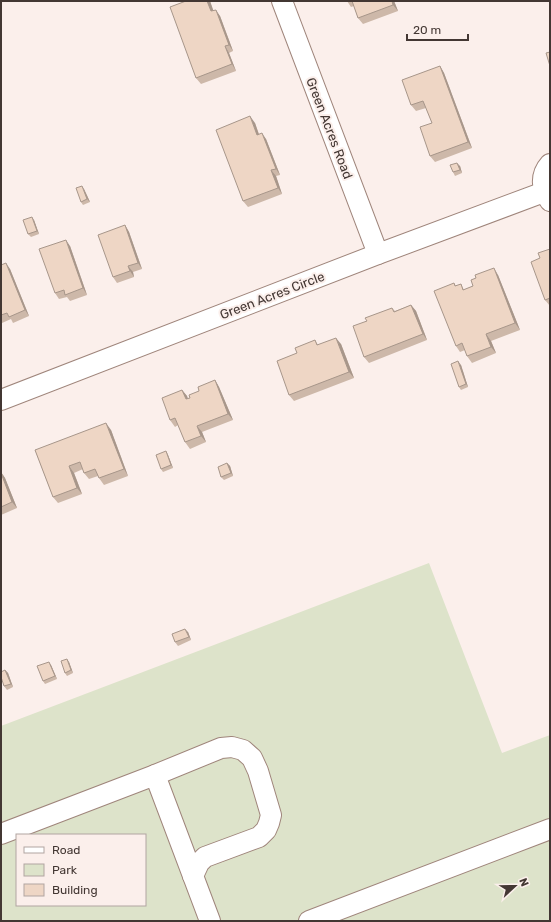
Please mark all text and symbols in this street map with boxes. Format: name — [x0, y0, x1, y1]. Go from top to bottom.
scale bar — [407, 16, 468, 42]
text: 20 m — [413, 23, 441, 37]
street label: Green Acres Road — [303, 75, 356, 181]
street label: Green Acres Circle — [218, 269, 327, 322]
legend — [16, 834, 146, 906]
text: Road — [52, 843, 80, 857]
text: Park — [52, 863, 78, 877]
north arrow — [495, 866, 535, 906]
text: N — [516, 876, 531, 889]
text: Building — [52, 883, 98, 897]

